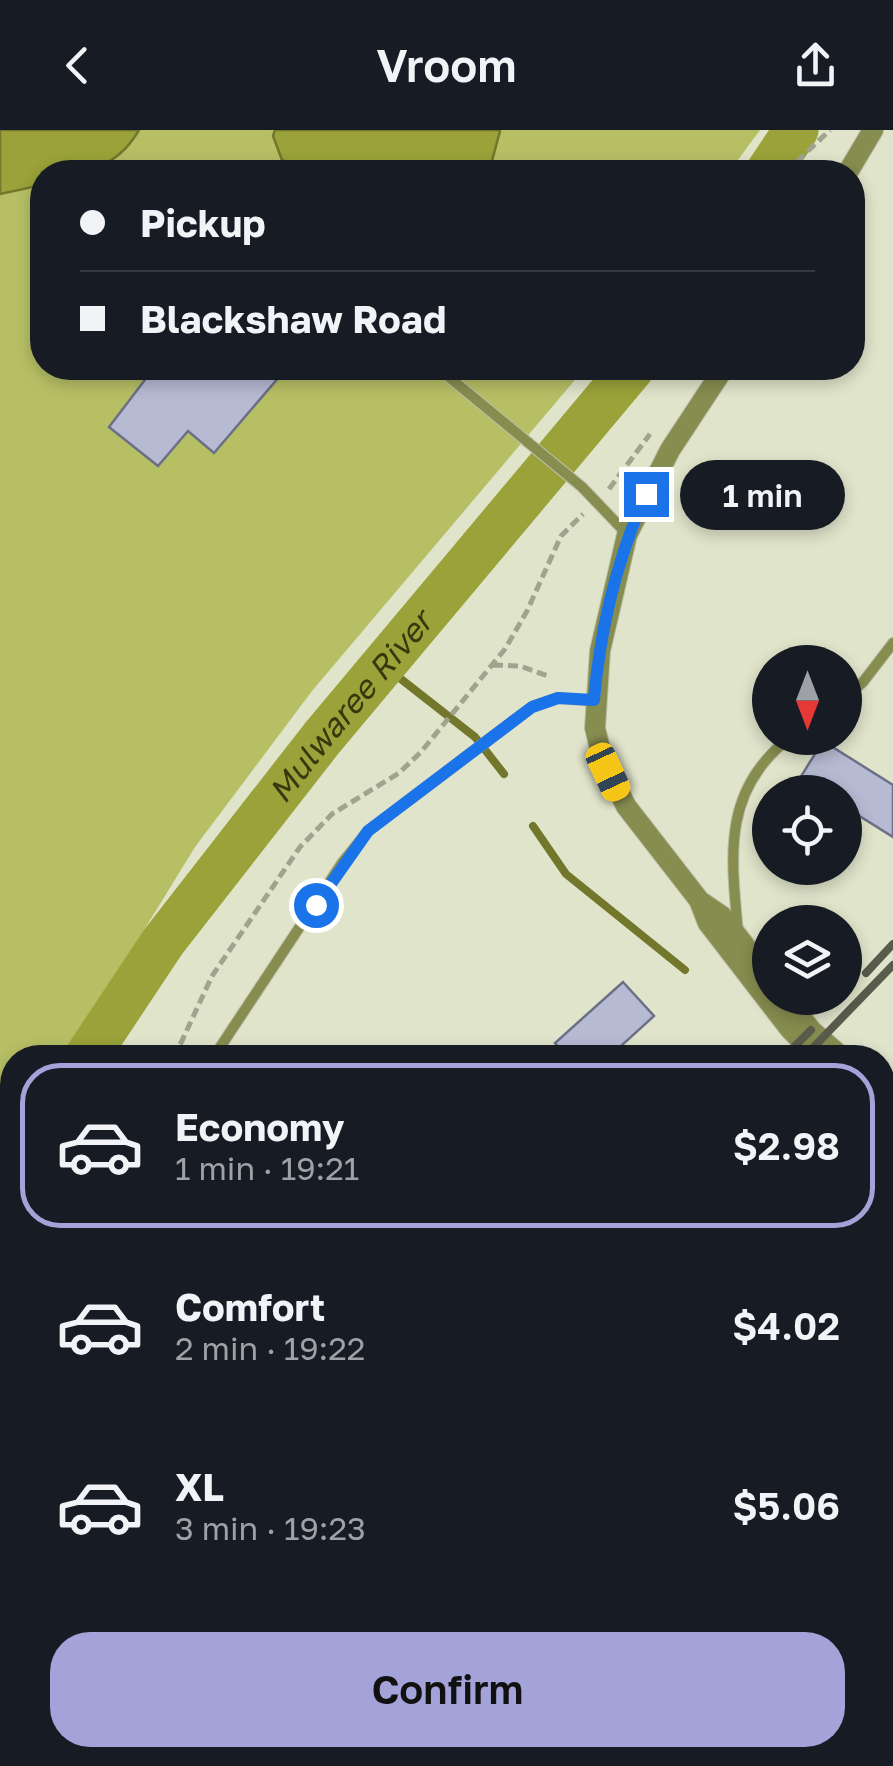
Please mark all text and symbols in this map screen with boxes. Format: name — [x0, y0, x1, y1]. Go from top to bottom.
icon: back — [50, 38, 105, 93]
text: Vroom — [376, 38, 517, 92]
icon: share — [788, 38, 843, 93]
text: Pickup — [140, 200, 266, 245]
text: Blackshaw Road — [140, 296, 446, 341]
callout: 1 min — [681, 459, 846, 529]
route end — [624, 472, 669, 517]
text: 1 min — [722, 476, 803, 514]
water label: Mulwaree River — [260, 600, 442, 810]
north arrow — [752, 645, 862, 755]
map controls — [752, 645, 862, 1015]
car — [582, 738, 634, 806]
button: locate — [752, 775, 862, 885]
route start — [294, 883, 339, 928]
button: layers — [752, 905, 862, 1015]
icon: car — [55, 1101, 145, 1191]
text: Economy — [175, 1104, 344, 1149]
text: $2.98 — [733, 1123, 840, 1168]
text: 1 min · 19:21 — [175, 1149, 359, 1187]
icon: car — [55, 1281, 145, 1371]
text: Comfort — [175, 1284, 325, 1329]
text: $4.02 — [732, 1303, 840, 1348]
text: 2 min · 19:22 — [175, 1329, 365, 1367]
icon: car — [55, 1461, 145, 1551]
text: XL — [175, 1464, 224, 1509]
text: $5.06 — [732, 1483, 840, 1528]
text: 3 min · 19:23 — [175, 1509, 366, 1547]
button: Confirm — [50, 1632, 845, 1747]

